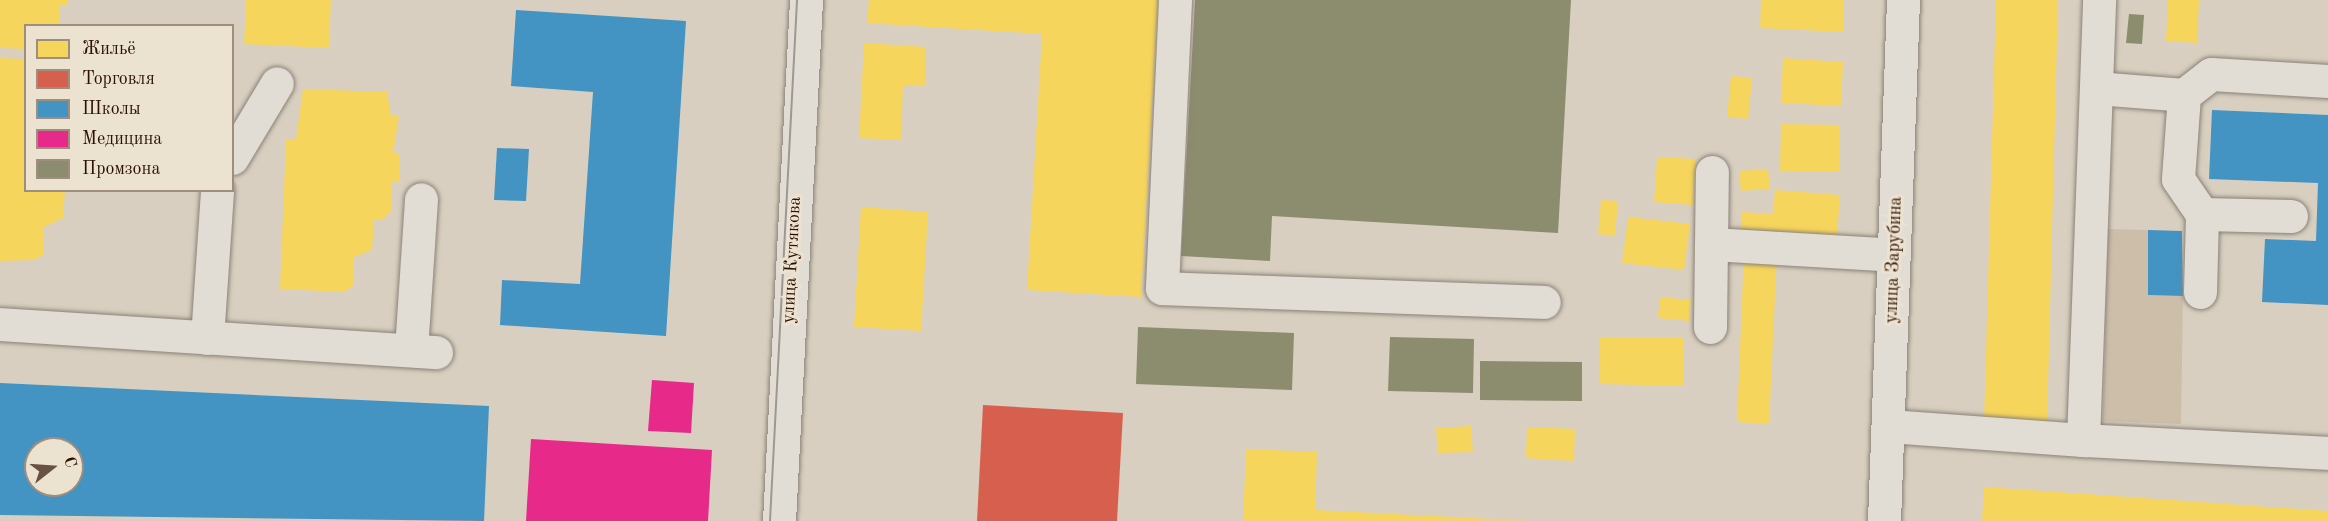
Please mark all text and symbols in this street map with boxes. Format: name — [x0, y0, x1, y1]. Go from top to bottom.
legend — [24, 24, 234, 192]
text: Жильё — [82, 40, 136, 58]
text: Торговля — [82, 70, 155, 88]
text: Школы — [82, 100, 141, 118]
text: Медицина — [82, 130, 162, 148]
text: Промзона — [82, 160, 160, 178]
street label: улица Кутякова — [778, 196, 806, 324]
street label: улица Зарубина — [1881, 196, 1907, 324]
north arrow — [24, 437, 84, 497]
text: С — [60, 455, 78, 470]

